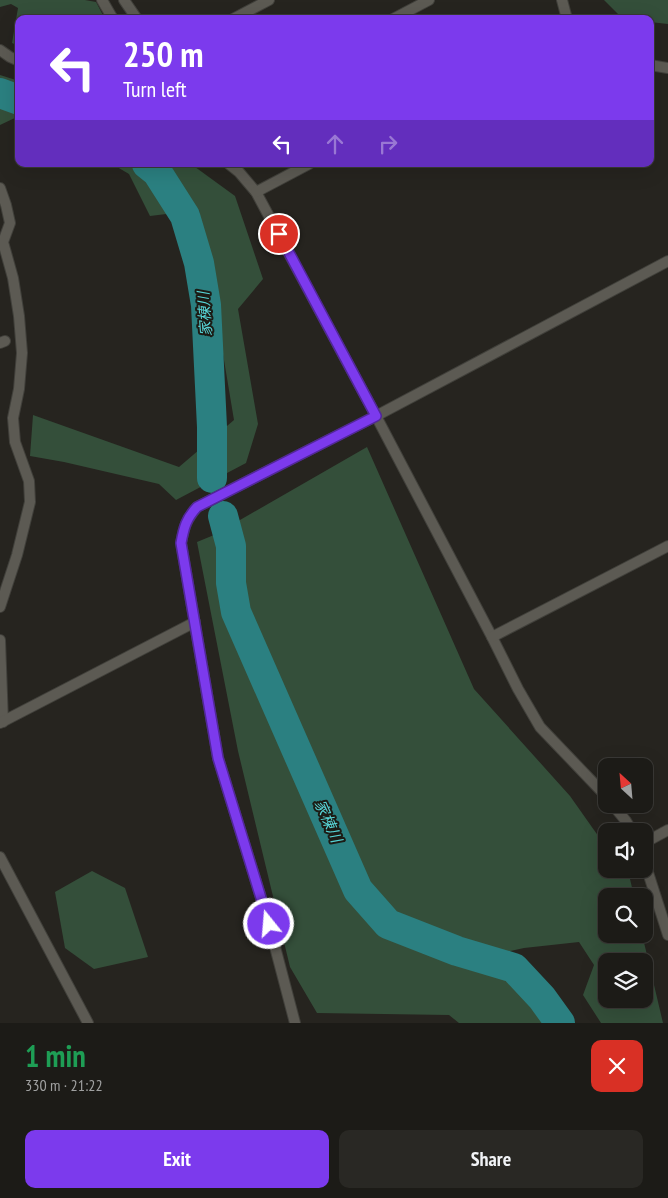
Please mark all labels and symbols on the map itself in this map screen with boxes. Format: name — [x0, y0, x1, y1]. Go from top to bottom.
pin — [258, 213, 300, 255]
water label: 家棟川 — [193, 289, 216, 337]
north arrow — [598, 758, 652, 812]
water label: 家棟川 — [311, 796, 347, 847]
position arrow — [242, 897, 294, 949]

